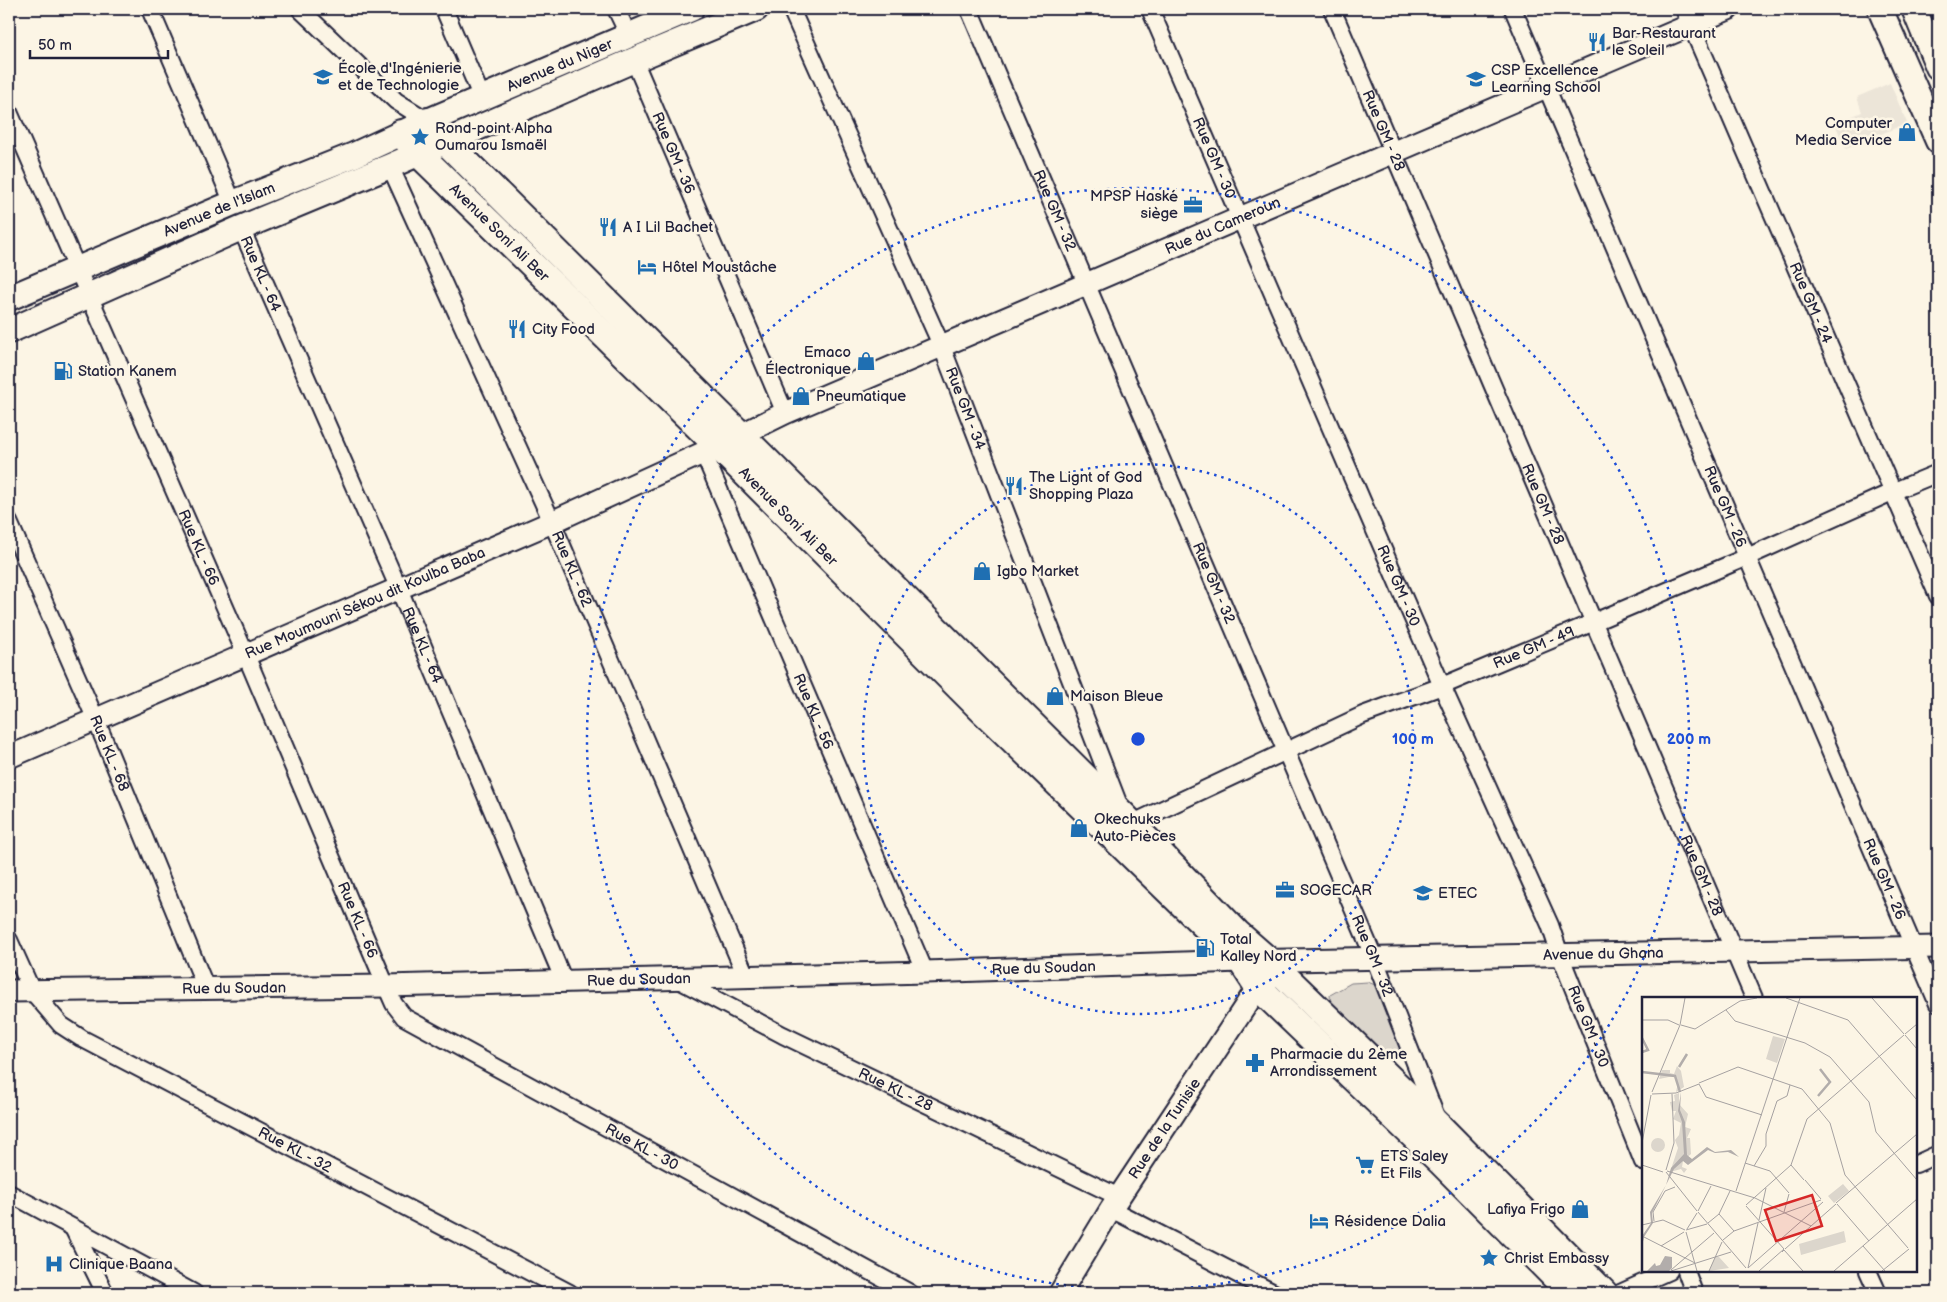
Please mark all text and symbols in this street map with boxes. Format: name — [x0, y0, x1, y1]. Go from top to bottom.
place label: Bar-Restaurant le Soleil — [1612, 24, 1716, 60]
scale bar — [30, 28, 168, 60]
restaurant icon: Bar-Restaurant le Soleil — [1586, 31, 1608, 53]
street label: Avenue du Niger — [504, 34, 616, 96]
text: 50 m — [38, 36, 72, 55]
place label: École d'Ingénierie et de Technologie — [338, 59, 462, 95]
place label: CSP Excellence Learning School — [1491, 61, 1601, 97]
school or university icon: École d'Ingénierie et de Technologie — [312, 66, 334, 88]
school or university icon: CSP Excellence Learning School — [1465, 68, 1487, 90]
street label: Rue GM - 28 — [1358, 87, 1409, 174]
street label: Rue GM - 36 — [647, 109, 699, 197]
street label: Rue GM - 30 — [1188, 114, 1240, 202]
place label: Computer Media Service — [1795, 114, 1893, 150]
place label: Rond-point Alpha Oumarou Ismaël — [435, 119, 553, 155]
shop icon: Computer Media Service — [1896, 121, 1918, 143]
place icon: Rond-point Alpha Oumarou Ismaël — [409, 126, 431, 148]
street label: Rue GM - 32 — [1029, 167, 1080, 254]
street label: Avenue de l'Islam — [161, 178, 278, 241]
street label: Avenue Soni Ali Ber — [445, 180, 553, 286]
place label: MPSP Haské siège — [1090, 187, 1178, 223]
street label: Rue du Cameroun — [1162, 193, 1283, 259]
office icon: MPSP Haské siège — [1182, 194, 1204, 216]
restaurant icon: A I Lil Bachet — [597, 216, 619, 238]
place label: A I Lil Bachet — [623, 218, 713, 237]
street label: Rue KL - 64 — [236, 233, 286, 315]
hotel icon: Hôtel Moustâche — [636, 256, 658, 278]
place label: Hôtel Moustâche — [662, 258, 777, 277]
street label: Rue GM - 24 — [1785, 259, 1837, 346]
restaurant icon: City Food — [506, 318, 528, 340]
place label: City Food — [532, 320, 595, 339]
place label: Emaco Électronique — [765, 343, 851, 379]
shop icon: Emaco Électronique — [855, 350, 877, 372]
fuel station icon: Station Kanem — [52, 360, 74, 382]
place label: Station Kanem — [78, 362, 177, 381]
street label: Rue GM - 34 — [941, 365, 990, 453]
shop icon: Pneumatique — [790, 385, 812, 407]
place label: Pneumatique — [816, 387, 906, 406]
street label: Rue GM - 28 — [1517, 461, 1568, 548]
street label: Avenue Soni Ali Ber — [734, 463, 842, 571]
street label: Rue GM - 26 — [1699, 463, 1751, 550]
place label: The Lignt of God Shopping Plaza — [1029, 468, 1142, 504]
restaurant icon: The Lignt of God Shopping Plaza — [1003, 475, 1025, 497]
street label: Rue KL - 66 — [174, 507, 223, 589]
street label: Rue KL - 62 — [547, 528, 596, 610]
street label: Rue GM - 32 — [1188, 539, 1239, 627]
street label: Rue GM - 30 — [1372, 542, 1424, 630]
street label: Rue Moumouni Sékou dit Koulba Baba — [242, 543, 488, 664]
shop icon: Igbo Market — [971, 560, 993, 582]
place label: Igbo Market — [997, 562, 1079, 581]
street label: Rue KL - 64 — [398, 604, 447, 686]
street label: Rue GM - 49 — [1490, 622, 1577, 673]
street label: Rue KL - 56 — [789, 671, 838, 752]
shop icon: Maison Bleue — [1044, 685, 1066, 707]
place label: Maison Bleue — [1070, 687, 1163, 706]
street label: Rue KL - 68 — [85, 712, 133, 794]
centre of rings — [1129, 730, 1147, 748]
text: 100 m — [1392, 730, 1434, 749]
text: 200 m — [1667, 730, 1711, 749]
place label: Okechuks Auto-Pièces — [1094, 810, 1176, 846]
shop icon: Okechuks Auto-Pièces — [1068, 817, 1090, 839]
street label: Rue GM - 28 — [1676, 832, 1727, 919]
street label: Rue GM - 26 — [1858, 836, 1910, 923]
street label: Rue KL - 66 — [333, 879, 382, 961]
office icon: SOGECAR — [1274, 879, 1296, 901]
place label: SOGECAR — [1300, 881, 1372, 900]
school or university icon: ETEC — [1412, 882, 1434, 904]
place label: ETEC — [1438, 884, 1478, 903]
street label: Rue GM - 32 — [1347, 912, 1397, 999]
place label: Total Kalley Nord — [1220, 930, 1297, 966]
fuel station icon: Total Kalley Nord — [1194, 937, 1216, 959]
street label: Avenue du Ghana — [1543, 944, 1664, 965]
street label: Rue du Soudan — [991, 957, 1096, 980]
street label: Rue du Soudan — [587, 969, 691, 991]
street label: Rue du Soudan — [182, 978, 286, 999]
street label: Rue GM - 30 — [1563, 983, 1613, 1070]
inset map — [1642, 997, 1917, 1272]
place label: Pharmacie du 2ème Arrondissement — [1270, 1045, 1407, 1081]
pharmacy icon: Pharmacie du 2ème Arrondissement — [1244, 1052, 1266, 1074]
street label: Rue KL - 28 — [855, 1064, 936, 1116]
street label: Rue de la Tunisie — [1125, 1075, 1205, 1183]
street label: Rue KL - 30 — [602, 1120, 682, 1175]
street label: Rue KL - 32 — [255, 1123, 335, 1177]
place label: ETS Saley Et Fils — [1380, 1147, 1448, 1183]
supermarket icon: ETS Saley Et Fils — [1354, 1154, 1376, 1176]
shop icon: Lafiya Frigo — [1569, 1198, 1591, 1220]
place label: Lafiya Frigo — [1487, 1200, 1565, 1219]
hotel icon: Résidence Dalia — [1308, 1210, 1330, 1232]
place label: Résidence Dalia — [1334, 1212, 1446, 1231]
place icon: Christ Embassy — [1478, 1247, 1500, 1269]
place label: Christ Embassy — [1504, 1249, 1609, 1268]
hospital icon: Clinique Baana — [43, 1253, 65, 1275]
place label: Clinique Baana — [69, 1255, 173, 1274]

